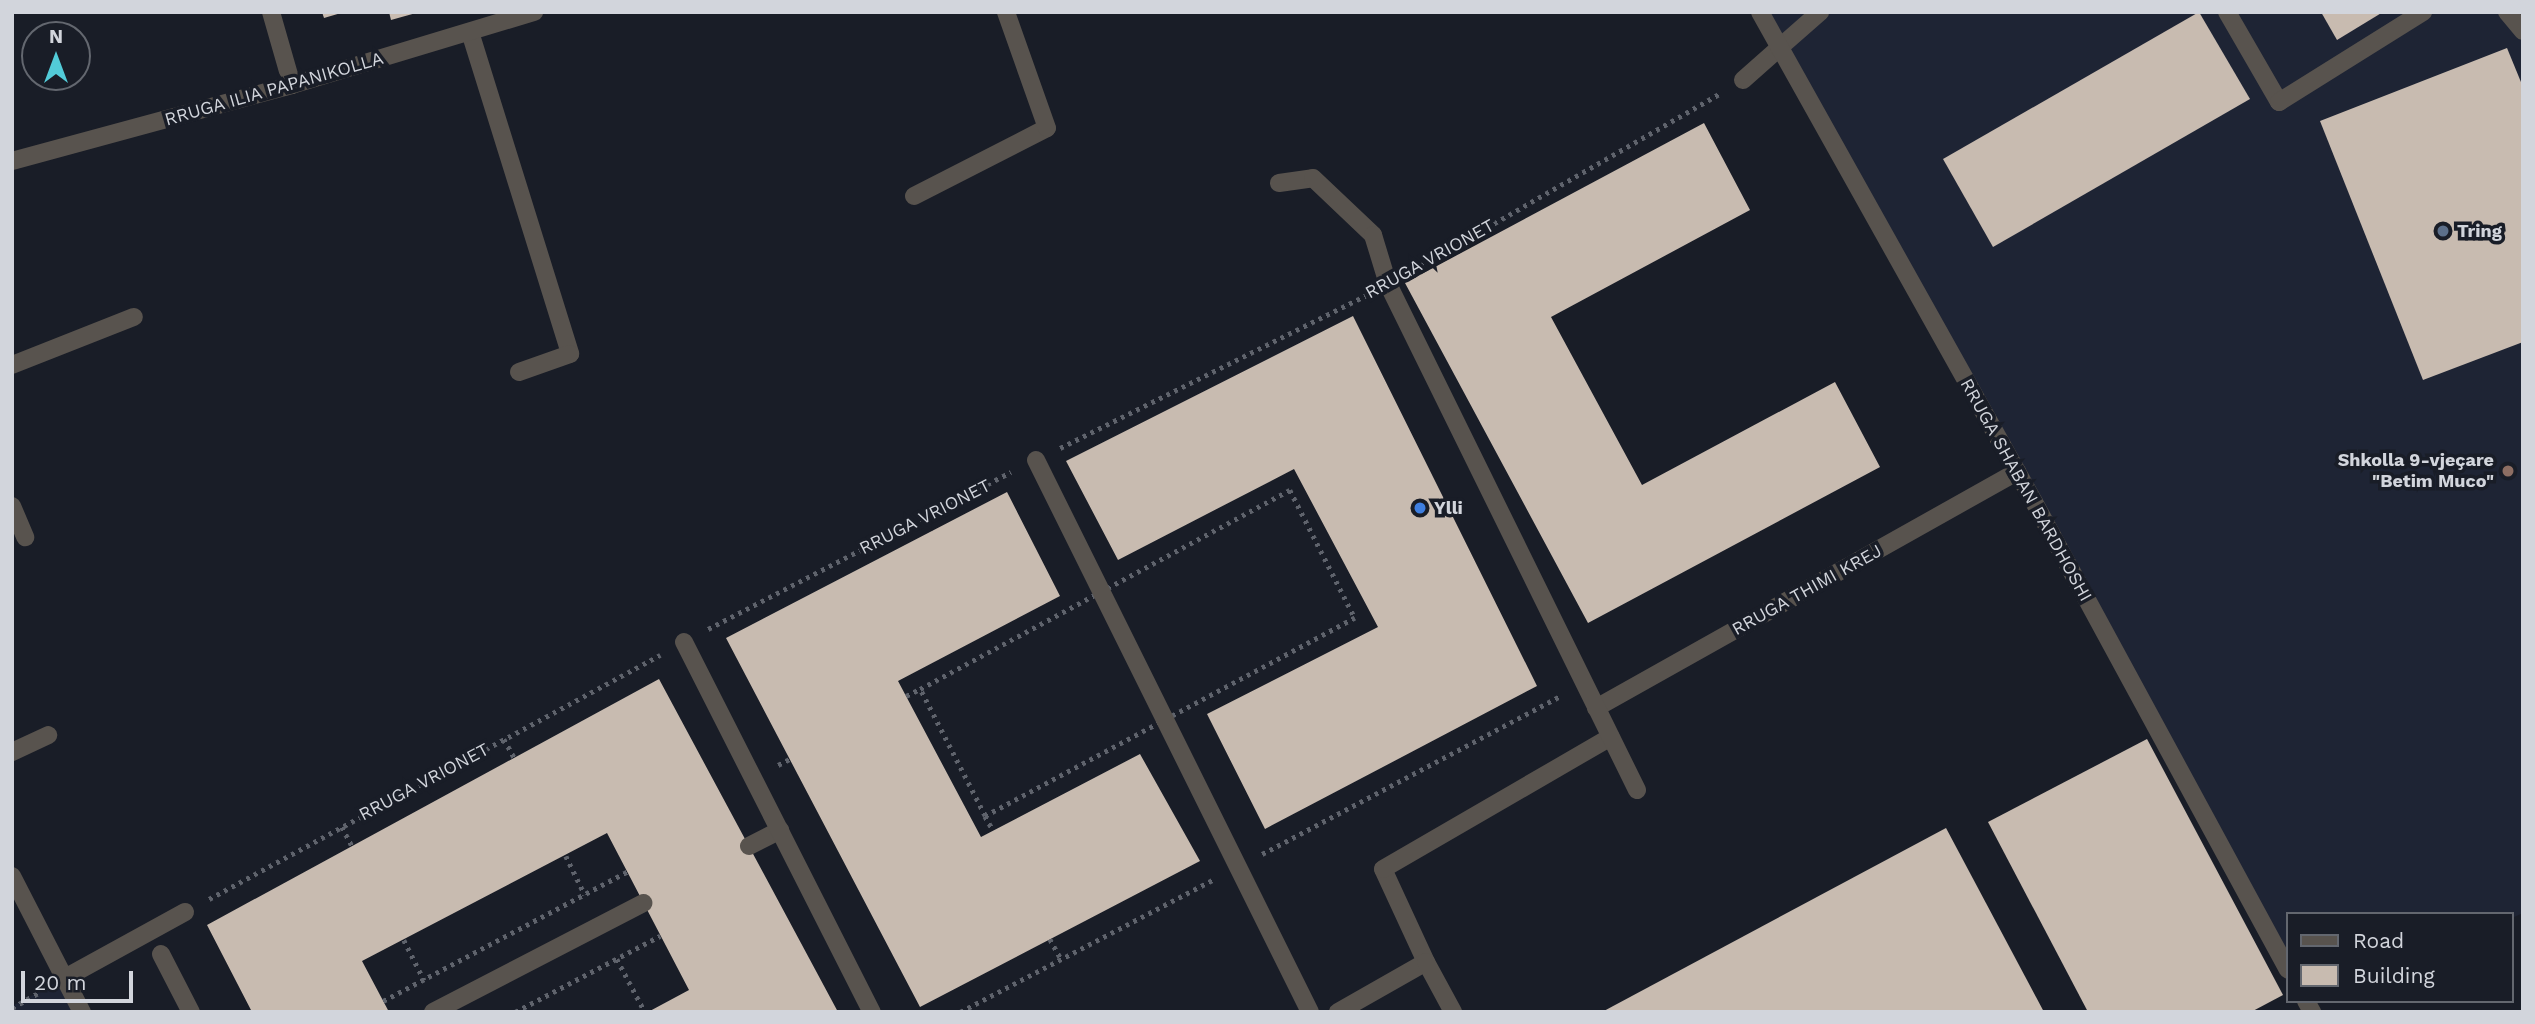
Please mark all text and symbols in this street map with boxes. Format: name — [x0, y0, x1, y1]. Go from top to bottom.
north arrow — [21, 21, 91, 91]
text: N — [49, 25, 63, 48]
street label: RRUGA ILIA PAPANIKOLLA — [162, 47, 386, 131]
street label: RRUGA VRIONET — [1361, 214, 1499, 304]
place label: Tring — [2457, 220, 2502, 242]
marker: Tring — [2435, 223, 2451, 239]
street label: RRUGA SHABAN BARDHOSHI — [1955, 374, 2097, 606]
place label: Shkolla 9-vjeçare "Betim Muco" — [2338, 450, 2494, 492]
marker: Shkolla 9-vjeçare "Betim Muco" — [2500, 463, 2516, 479]
street label: RRUGA VRIONET — [855, 474, 995, 560]
place label: Ylli — [1434, 497, 1463, 519]
marker: Ylli — [1412, 500, 1428, 516]
street label: RRUGA THIMI KREJ — [1728, 540, 1886, 640]
street label: RRUGA VRIONET — [355, 738, 493, 826]
legend — [2286, 912, 2514, 1003]
text: Road — [2353, 928, 2404, 953]
scale bar — [24, 958, 136, 1002]
text: Building — [2353, 963, 2435, 988]
text: 20 m — [34, 970, 86, 995]

